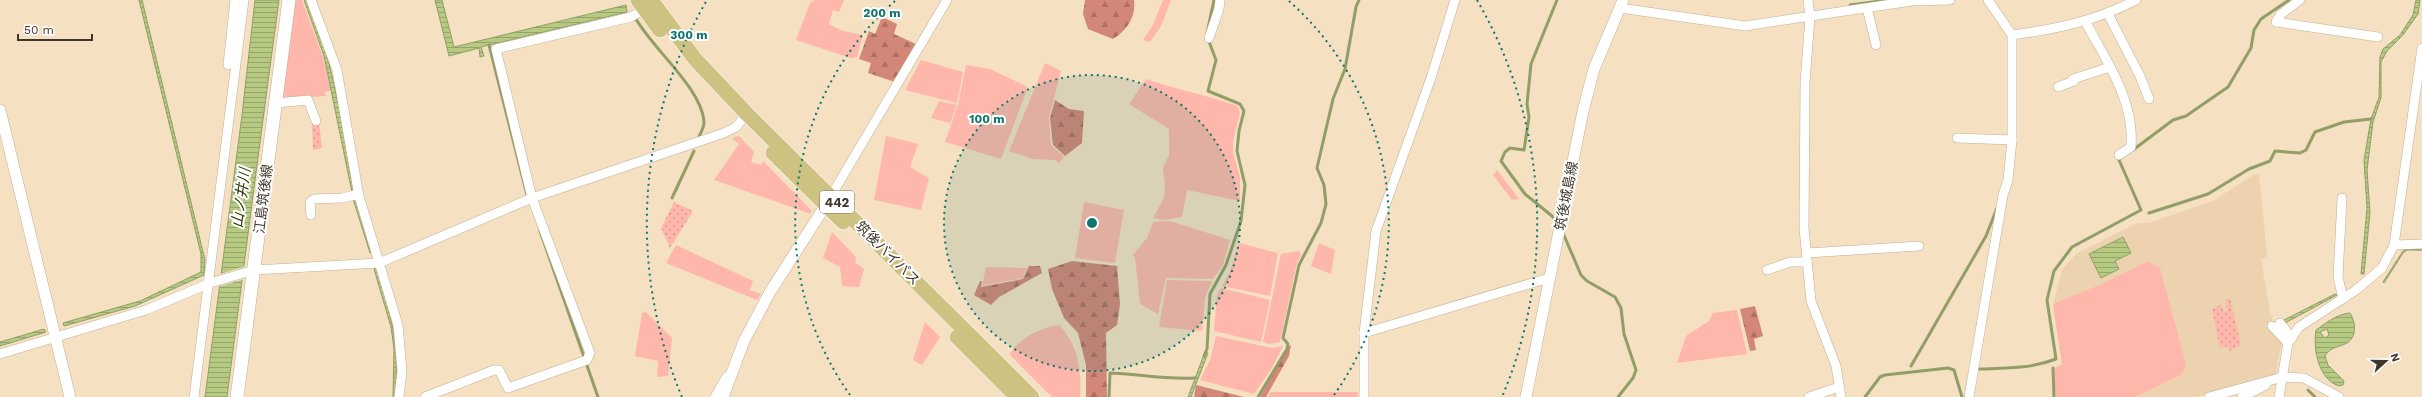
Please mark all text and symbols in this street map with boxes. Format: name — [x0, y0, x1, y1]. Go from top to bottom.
text: 200 m — [863, 6, 901, 20]
scale bar — [18, 16, 92, 42]
text: 50 m — [24, 23, 54, 37]
text: 300 m — [670, 28, 708, 42]
text: 100 m — [969, 112, 1005, 126]
street label: 筑後城島線 — [1551, 160, 1581, 232]
street label: 江島筑後線 — [251, 163, 275, 235]
water label: 山ノ井川 — [228, 165, 254, 229]
road number: 442 — [820, 191, 854, 213]
centre of rings — [1085, 216, 1099, 230]
street label: 筑後バイパス — [853, 218, 923, 288]
north arrow — [2366, 341, 2406, 381]
text: N — [2387, 351, 2402, 364]

